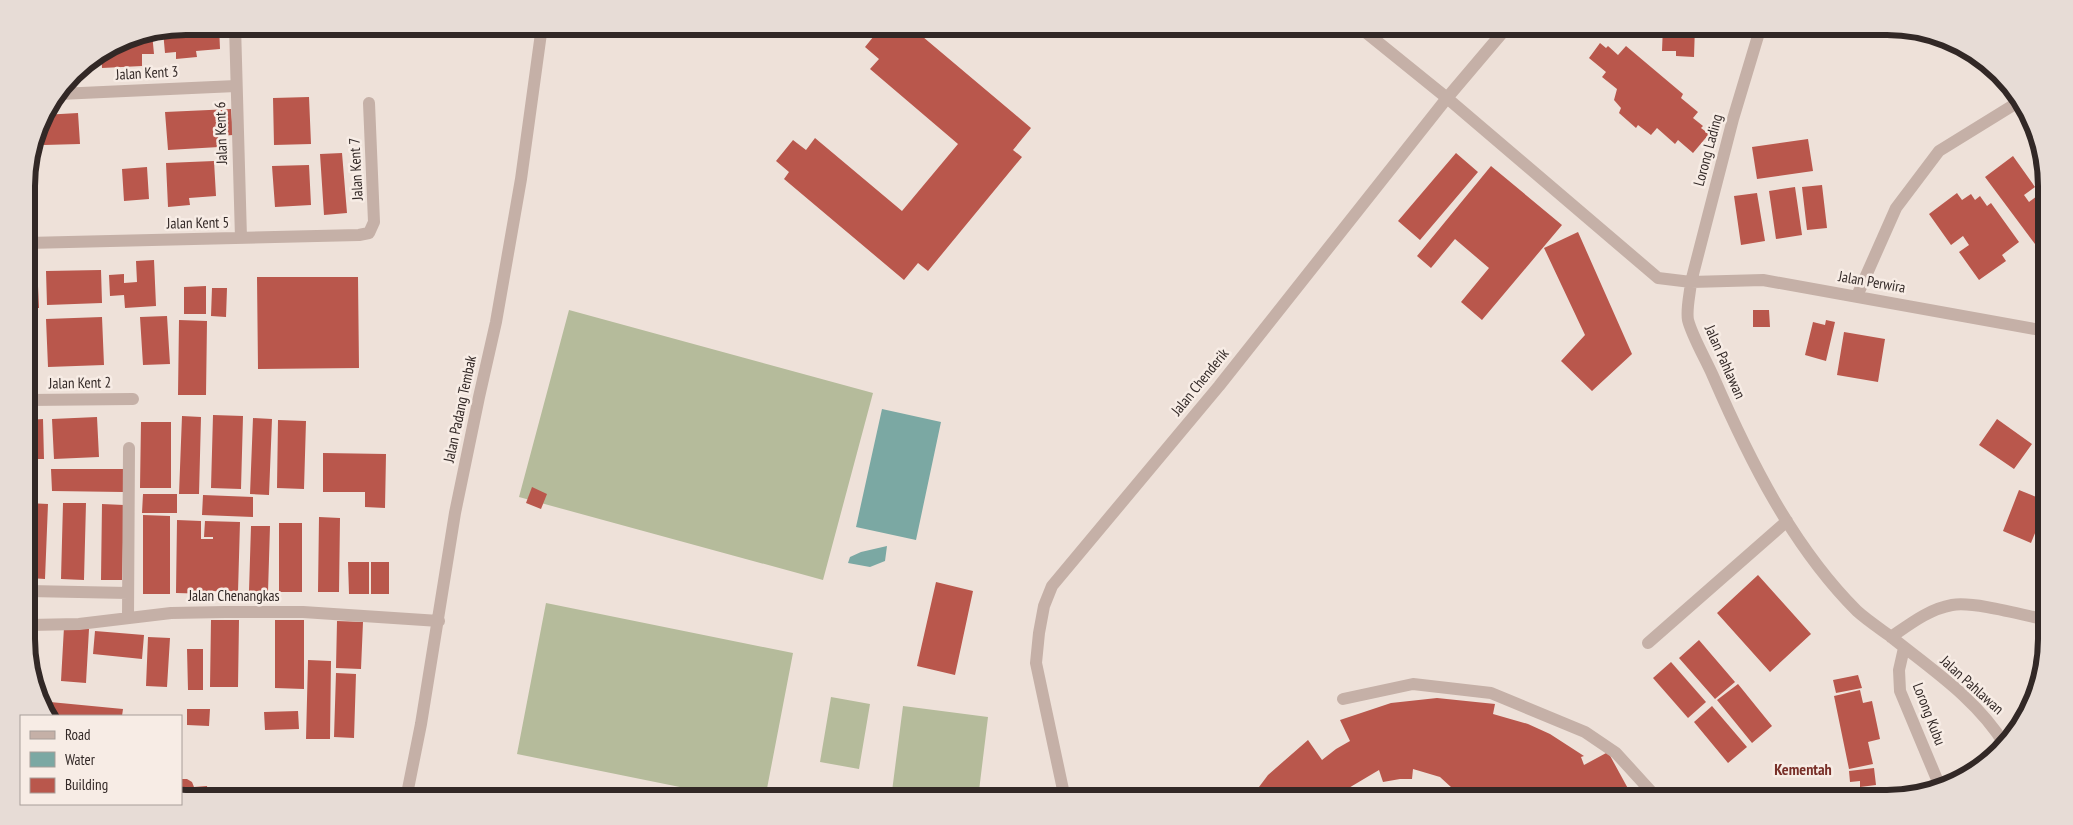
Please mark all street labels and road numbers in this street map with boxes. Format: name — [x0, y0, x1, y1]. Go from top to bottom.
street label: Jalan Kent 3 — [114, 61, 179, 84]
street label: Jalan Kent 6 — [210, 101, 231, 166]
street label: Lorong Lading — [1689, 112, 1726, 188]
street label: Jalan Kent 7 — [344, 137, 367, 202]
street label: Jalan Kent 5 — [166, 212, 229, 233]
street label: Jalan Perwira — [1836, 266, 1907, 297]
street label: Jalan Pahlawan — [1700, 321, 1750, 402]
street label: Jalan Chenderik — [1166, 344, 1233, 420]
street label: Jalan Padang Tembak — [439, 353, 480, 465]
street label: Jalan Kent 2 — [48, 372, 111, 393]
street label: Jalan Chenangkas — [187, 586, 280, 605]
street label: Jalan Pahlawan — [1936, 651, 2008, 718]
street label: Lorong Kubu — [1909, 680, 1950, 748]

